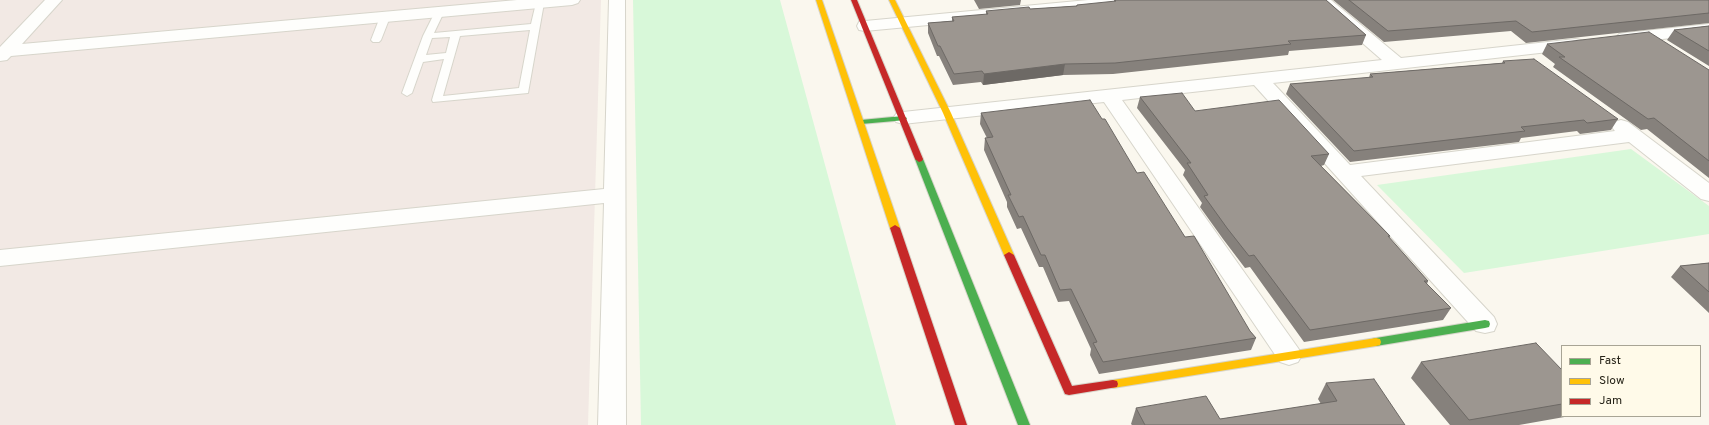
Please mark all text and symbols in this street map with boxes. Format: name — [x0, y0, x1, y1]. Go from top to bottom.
legend — [1561, 345, 1701, 417]
text: Fast — [1599, 353, 1621, 369]
text: Slow — [1599, 373, 1625, 389]
text: Jam — [1599, 393, 1622, 409]

